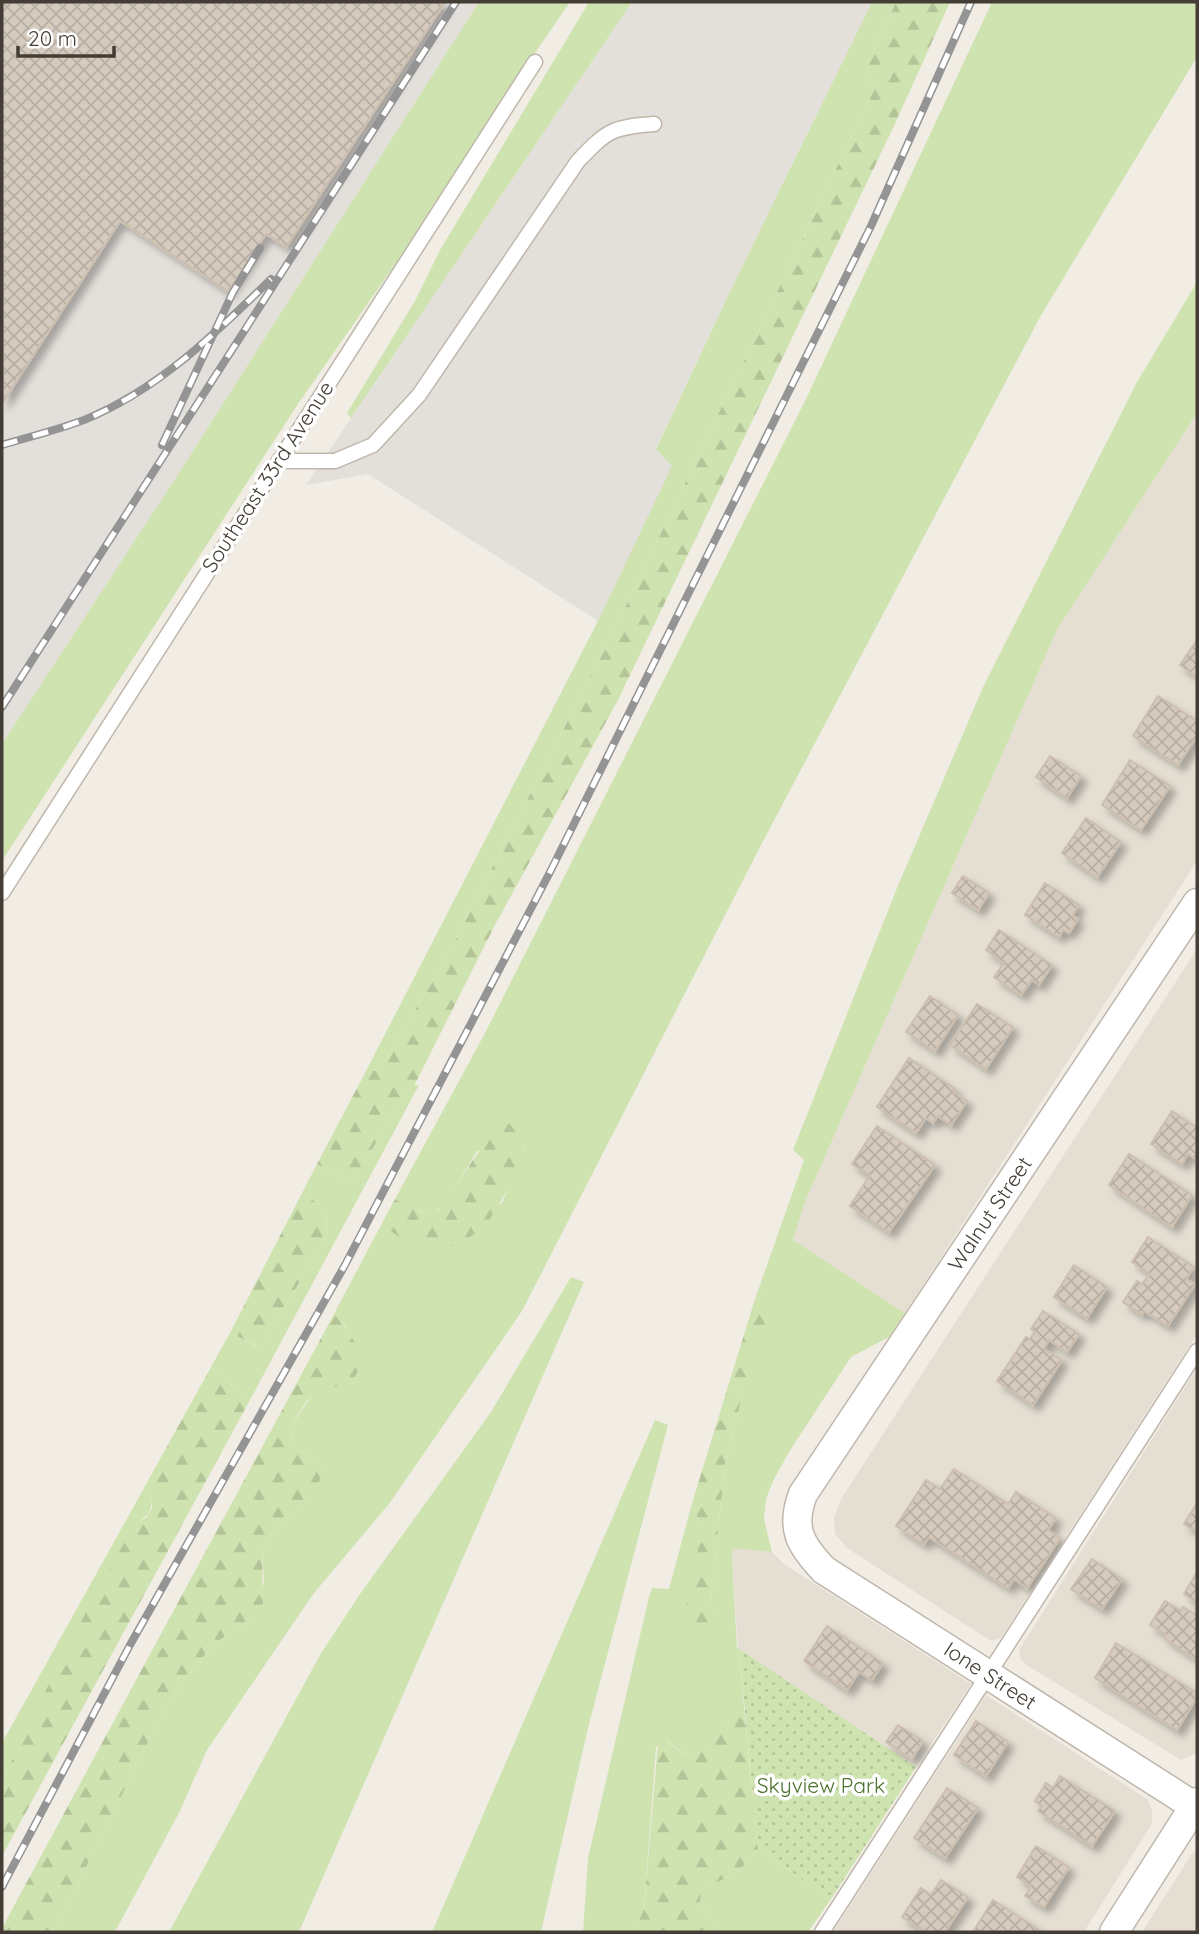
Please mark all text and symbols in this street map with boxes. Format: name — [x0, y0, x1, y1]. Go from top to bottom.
scale bar — [18, 14, 114, 58]
text: 20 m — [28, 25, 77, 51]
street label: Southeast 33rd Avenue — [196, 376, 339, 577]
street label: Walnut Street — [941, 1151, 1037, 1275]
street label: Ione Street — [939, 1636, 1042, 1715]
park label: Skyview Park — [757, 1772, 885, 1798]

